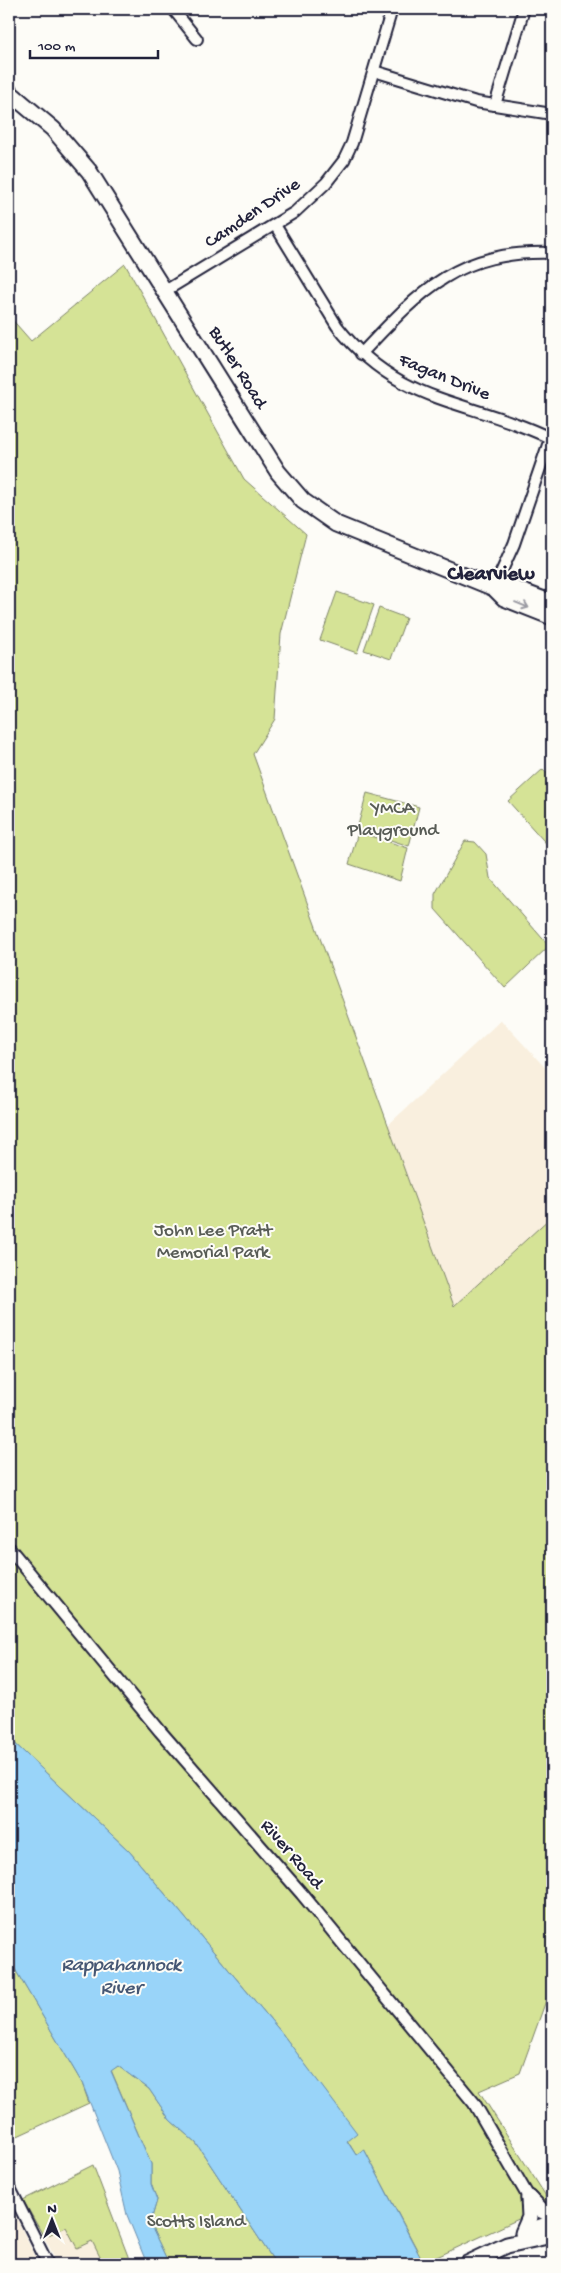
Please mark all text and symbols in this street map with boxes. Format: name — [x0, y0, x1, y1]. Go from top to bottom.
scale bar — [30, 28, 158, 60]
text: 100 m — [37, 38, 76, 56]
street label: Camden Drive — [201, 174, 305, 254]
street label: Butler Road — [202, 322, 272, 415]
street label: Fagan Drive — [394, 349, 493, 407]
district label: Clearview — [447, 563, 535, 588]
one-way arrow — [513, 601, 529, 610]
park label: YMCA Playground — [346, 798, 440, 843]
park label: John Lee Pratt Memorial Park — [154, 1220, 274, 1265]
street label: River Road — [254, 1815, 329, 1896]
water label: Rappahannock River — [61, 1955, 183, 2001]
north arrow — [28, 2196, 78, 2246]
text: N — [47, 2201, 57, 2218]
park label: Scotts Island — [147, 2211, 247, 2234]

